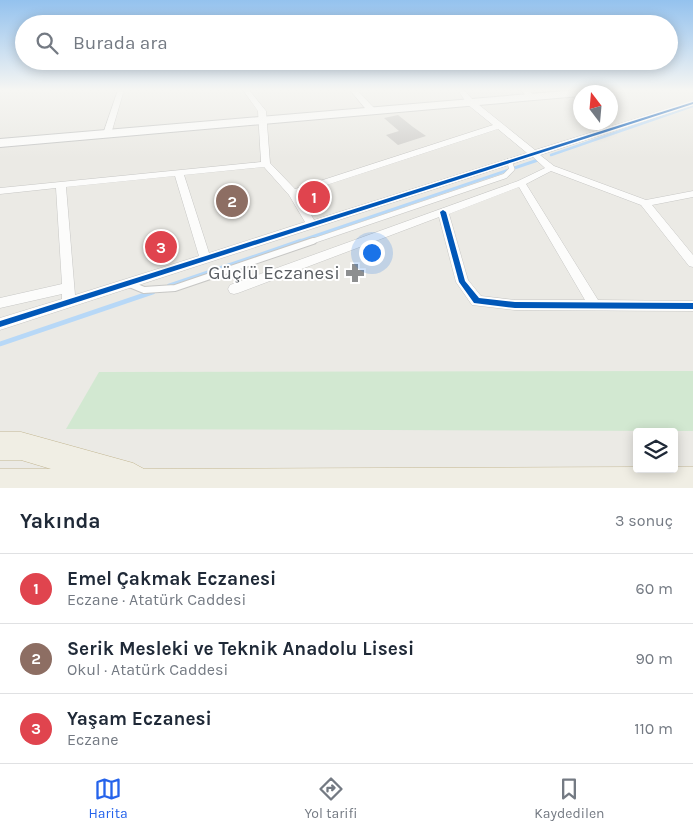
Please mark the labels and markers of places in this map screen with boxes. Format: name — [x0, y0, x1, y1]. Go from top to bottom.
pin: 1 — [298, 178, 330, 216]
pin: 2 — [216, 182, 248, 220]
pin: 3 — [145, 228, 177, 266]
place label: Güçlü Eczanesi — [208, 262, 340, 284]
pharmacy icon: Güçlü Eczanesi — [344, 262, 366, 284]

